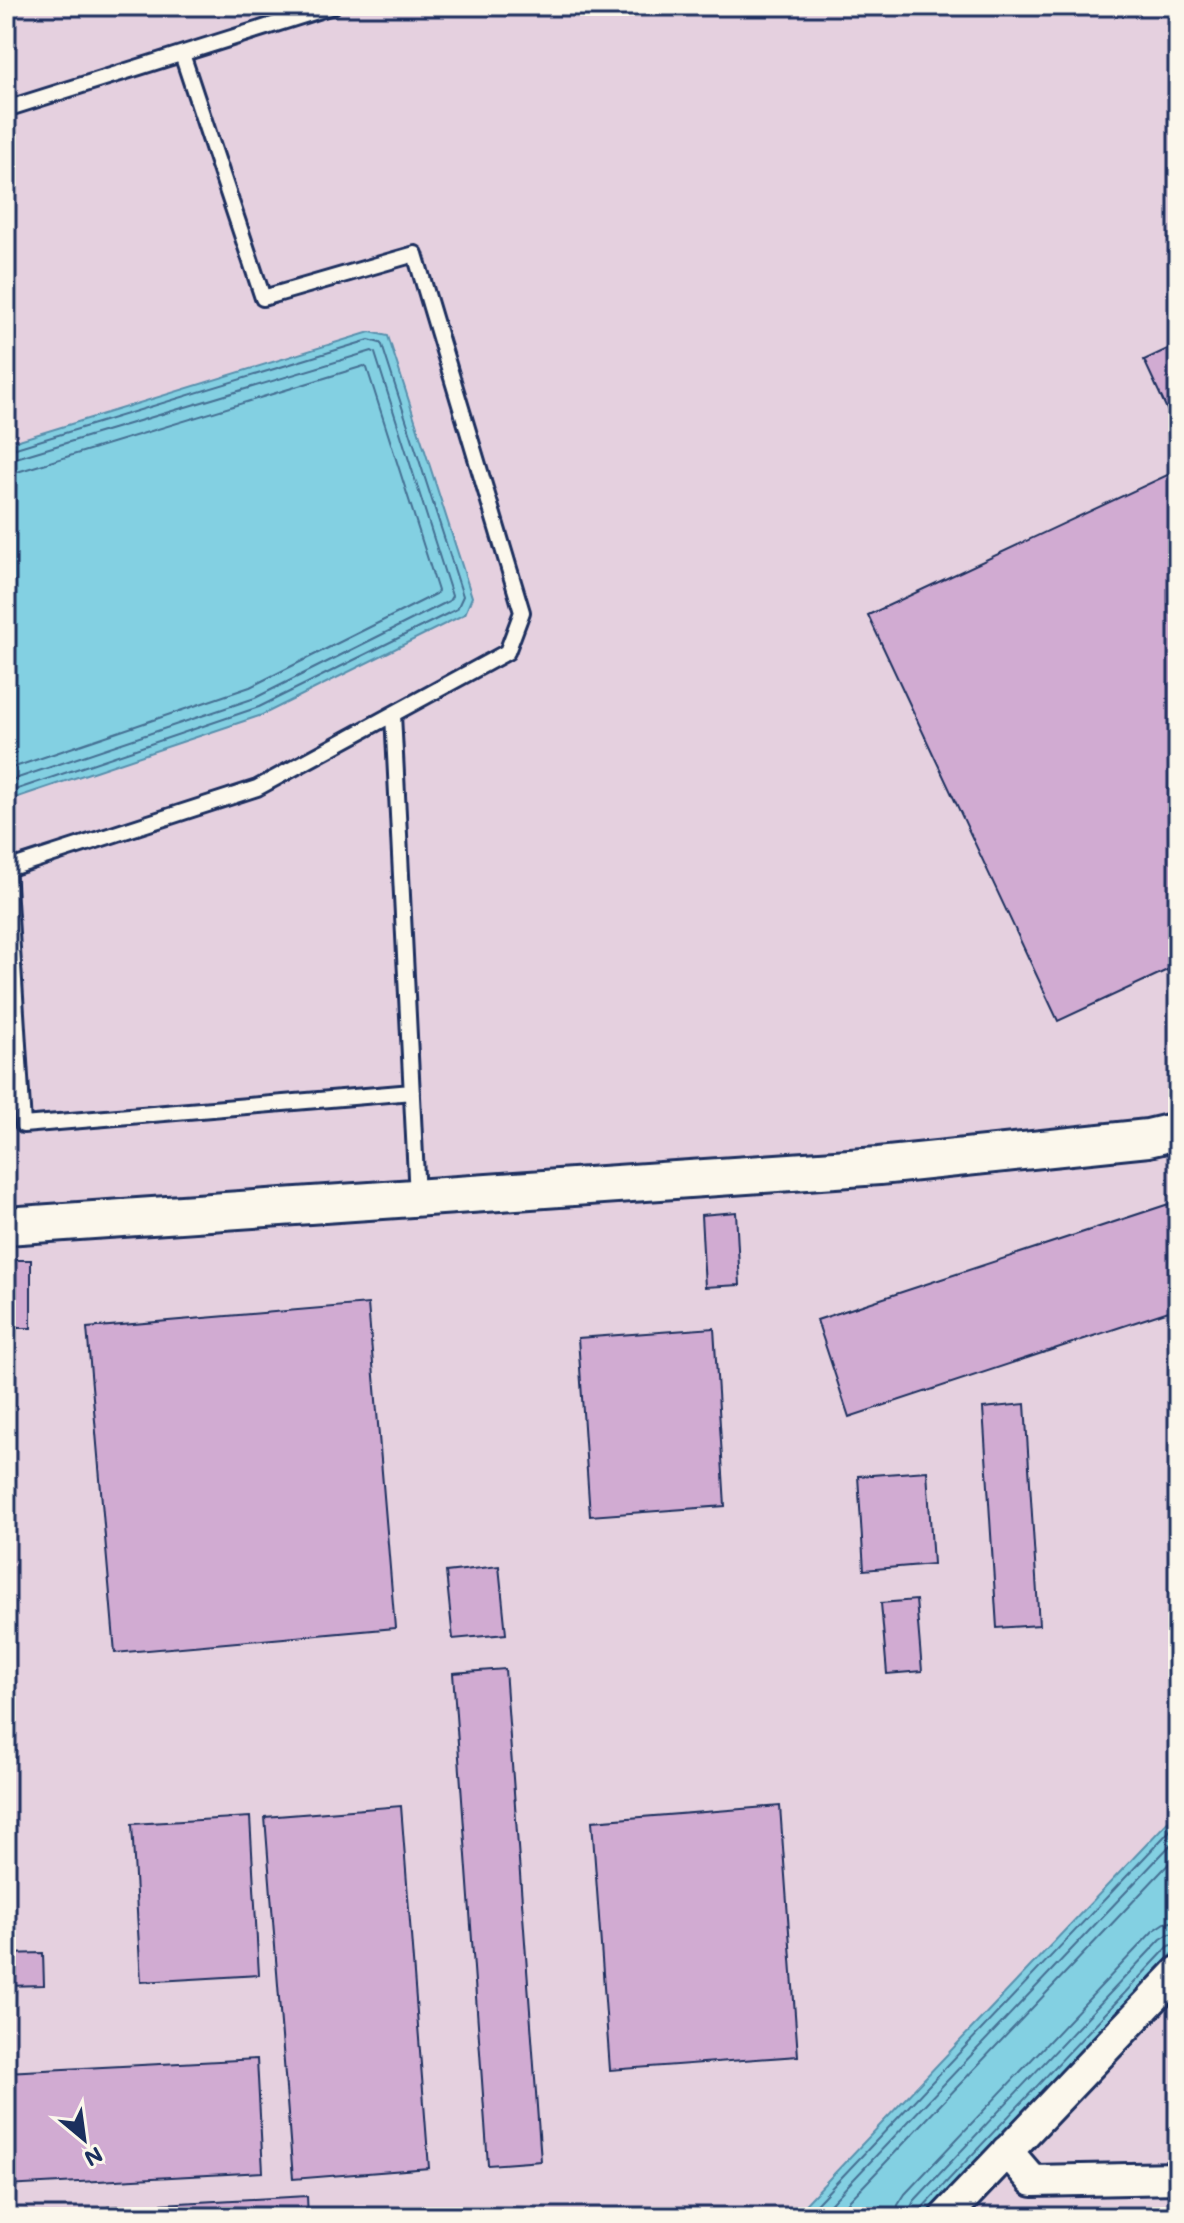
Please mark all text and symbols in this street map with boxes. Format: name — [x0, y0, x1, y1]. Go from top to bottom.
north arrow — [44, 2099, 124, 2179]
text: N — [80, 2140, 108, 2174]

